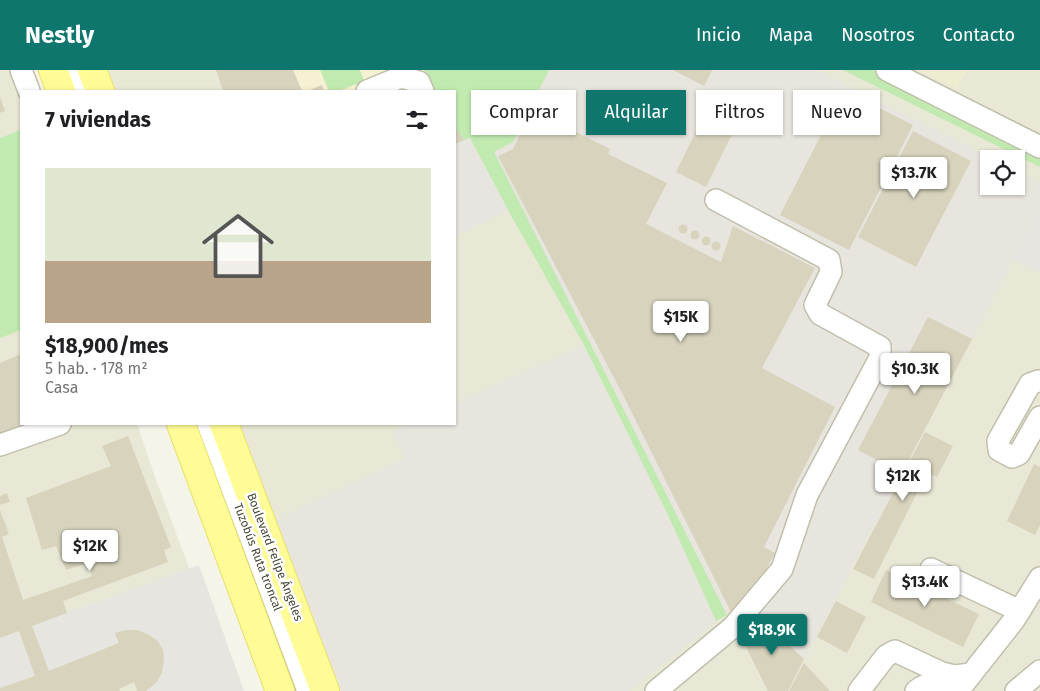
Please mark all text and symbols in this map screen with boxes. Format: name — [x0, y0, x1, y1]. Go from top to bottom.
text: Nestly — [25, 21, 94, 49]
text: Inicio — [696, 24, 741, 46]
text: Mapa — [769, 24, 813, 46]
text: Nosotros — [841, 24, 915, 46]
text: Contacto — [943, 24, 1015, 46]
chip: Comprar — [471, 90, 576, 135]
chip: Alquilar — [586, 90, 686, 135]
chip: Filtros — [696, 90, 783, 135]
chip: Nuevo — [793, 90, 880, 135]
icon: filters — [403, 106, 431, 134]
text: 7 viviendas — [45, 107, 151, 133]
map controls — [980, 150, 1025, 195]
button: locate — [980, 150, 1025, 195]
pin: $13.7K — [873, 156, 955, 199]
text: $13.7K — [891, 163, 937, 182]
icon: home — [193, 201, 283, 291]
pin: $15K — [651, 300, 711, 343]
text: $15K — [664, 307, 698, 326]
text: $18,900/mes — [45, 333, 168, 359]
pin: $10.3K — [874, 352, 956, 395]
text: 5 hab. · 178 m² — [45, 359, 148, 378]
text: $10.3K — [891, 359, 939, 378]
text: Casa — [45, 378, 78, 397]
pin: $12K — [873, 460, 933, 502]
text: $12K — [886, 466, 920, 485]
street label: Boulevard Felipe Ángeles — [244, 491, 307, 623]
street label: Tuzobús Ruta troncal — [231, 501, 285, 613]
pin: $12K — [60, 530, 120, 572]
text: $12K — [73, 536, 107, 555]
pin: $13.4K — [884, 566, 966, 608]
text: $13.4K — [902, 572, 948, 591]
pin: $18.9K — [731, 614, 813, 656]
text: $18.9K — [748, 620, 796, 639]

